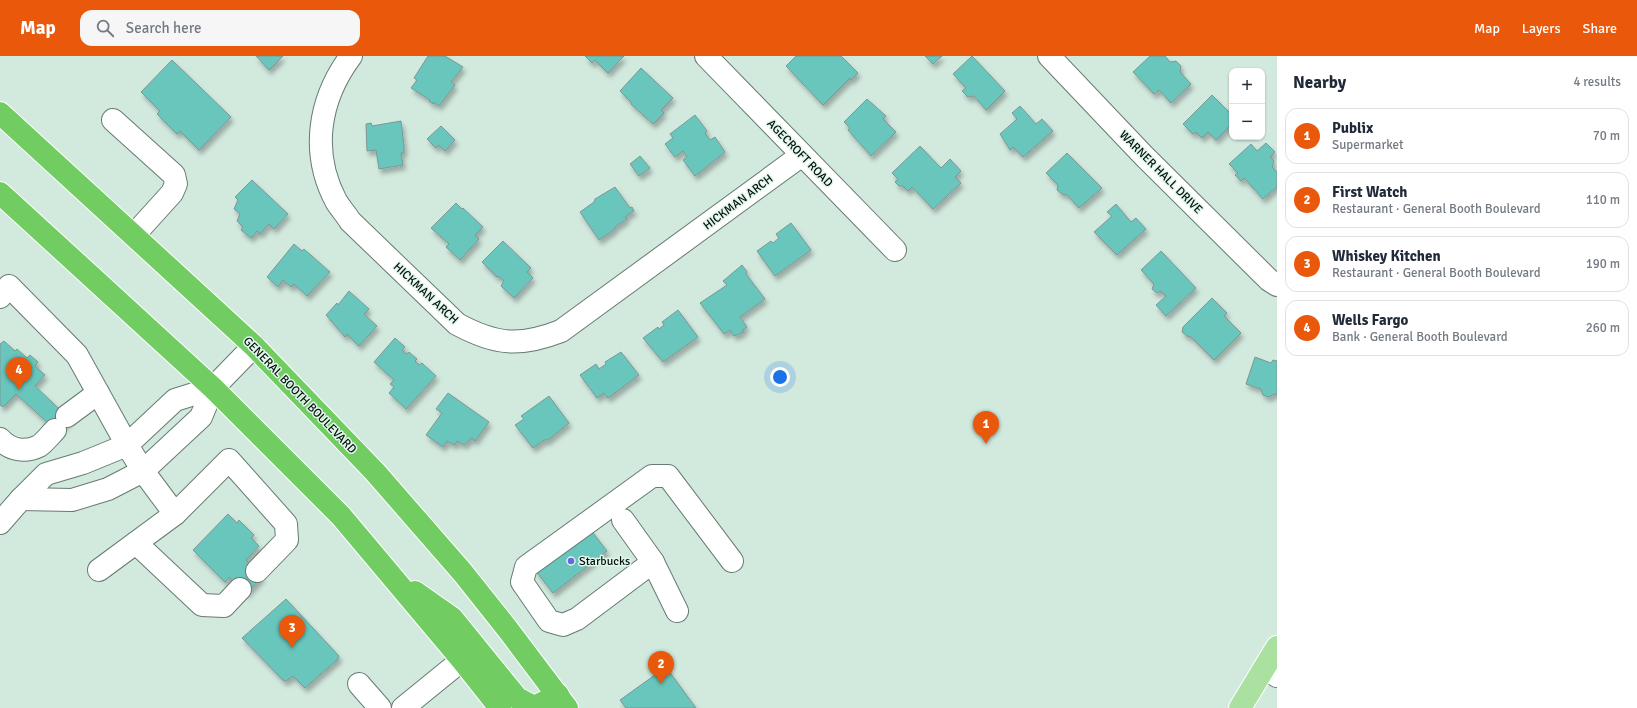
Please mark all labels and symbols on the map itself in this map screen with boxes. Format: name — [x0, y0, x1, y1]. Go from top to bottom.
street label: AGECROFT ROAD — [764, 116, 836, 191]
street label: WARNER HALL DRIVE — [1116, 128, 1206, 217]
street label: HICKMAN ARCH — [700, 171, 776, 234]
street label: HICKMAN ARCH — [390, 259, 461, 327]
street label: GENERAL BOOTH BOULEVARD — [240, 334, 360, 457]
pin: 4 — [6, 357, 32, 390]
your location — [770, 367, 790, 387]
pin: 1 — [973, 411, 999, 444]
place label: Starbucks — [579, 554, 630, 569]
marker: Starbucks — [566, 556, 576, 566]
pin: 3 — [279, 615, 305, 648]
pin: 2 — [648, 651, 674, 684]

